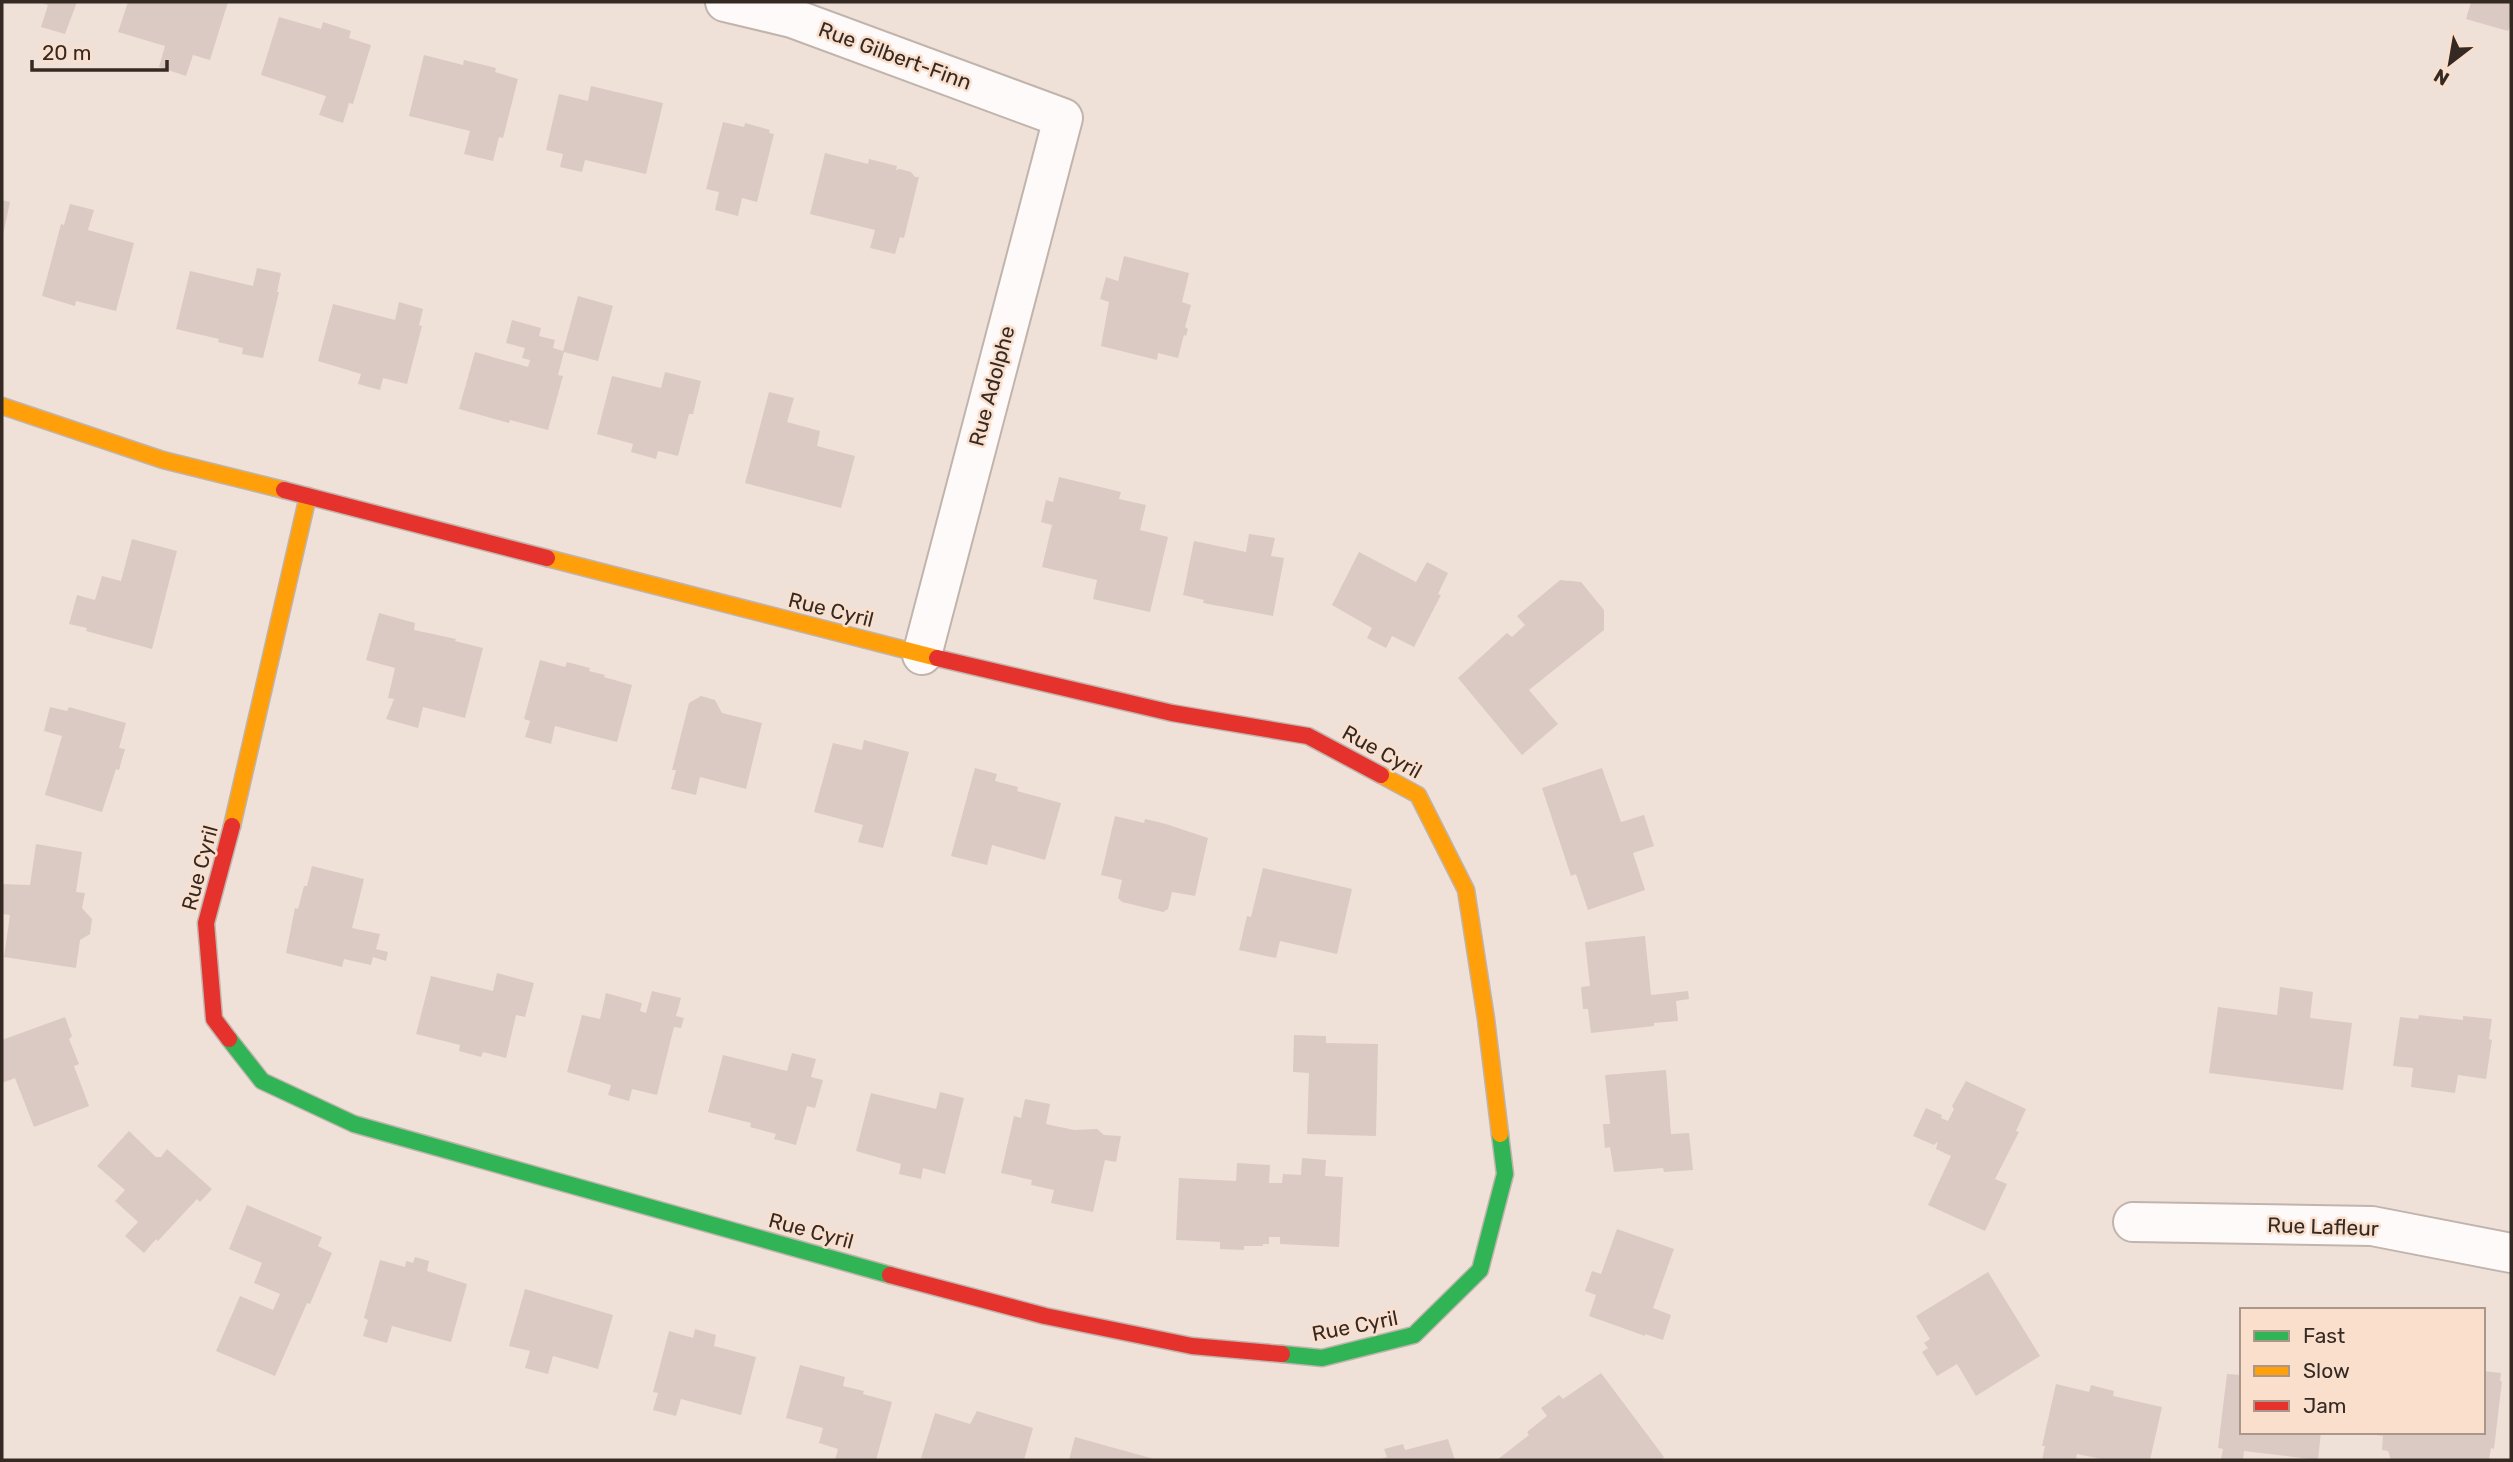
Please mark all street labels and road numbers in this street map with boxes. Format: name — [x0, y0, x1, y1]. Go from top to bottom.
street label: Rue Gilbert-Finn — [815, 16, 975, 95]
street label: Rue Adolphe — [963, 323, 1020, 449]
street label: Rue Cyril — [786, 587, 876, 632]
street label: Rue Cyril — [1338, 720, 1426, 784]
street label: Rue Cyril — [176, 823, 223, 913]
street label: Rue Cyril — [766, 1207, 856, 1254]
street label: Rue Lafleur — [2267, 1212, 2379, 1241]
street label: Rue Cyril — [1310, 1305, 1400, 1346]

